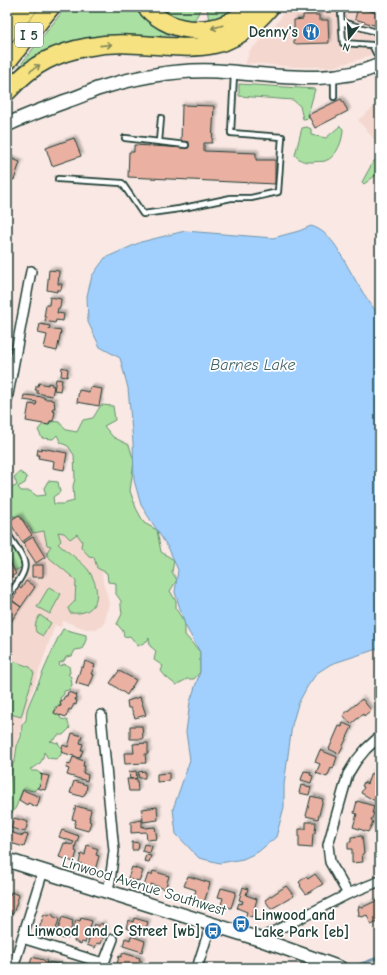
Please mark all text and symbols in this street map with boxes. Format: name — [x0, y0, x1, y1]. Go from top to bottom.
north arrow — [329, 18, 369, 58]
restaurant icon: Denny's — [301, 22, 321, 42]
road number: I 5 — [15, 23, 43, 47]
place label: Denny's — [249, 23, 298, 41]
one-way arrow — [211, 24, 224, 31]
text: N — [341, 40, 352, 54]
one-way arrow — [99, 41, 112, 49]
one-way arrow — [29, 64, 40, 72]
water label: Barnes Lake — [210, 356, 296, 374]
street label: Linwood Avenue Southwest — [60, 852, 229, 920]
place label: Linwood and Lake Park [eb] — [254, 906, 349, 941]
bus stop icon: Linwood and Lake Park [eb] — [231, 914, 251, 934]
bus stop icon: Linwood and G Street [wb] — [203, 921, 223, 941]
place label: Linwood and G Street [wb] — [27, 922, 200, 940]

